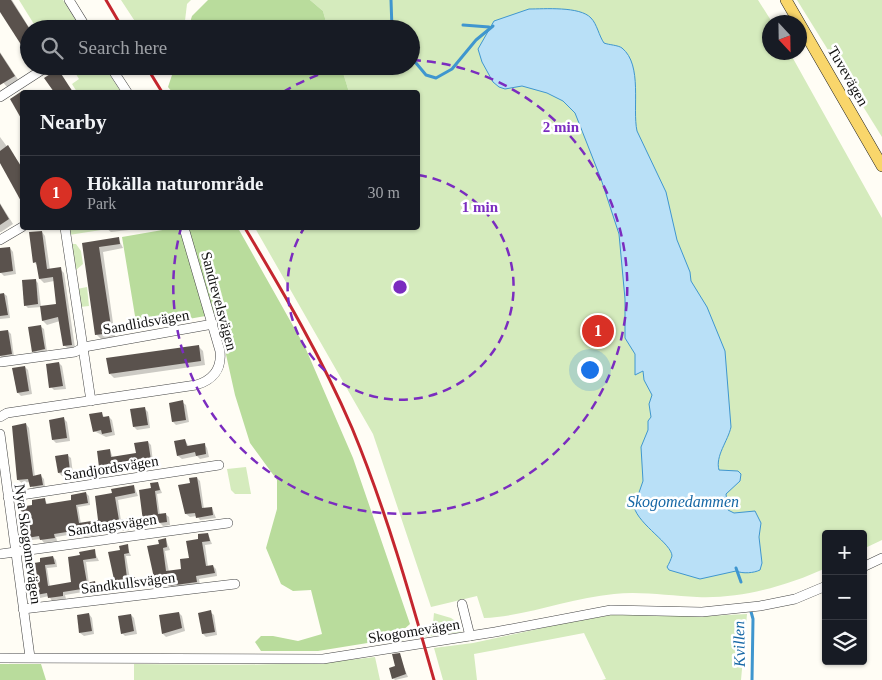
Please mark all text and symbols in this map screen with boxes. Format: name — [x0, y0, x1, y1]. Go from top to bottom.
north arrow — [762, 15, 807, 60]
search box — [20, 20, 420, 75]
icon: search — [38, 34, 66, 62]
text: Search here — [78, 37, 167, 58]
street label: Tuvevägen — [825, 43, 872, 109]
text: Nearby — [40, 110, 107, 134]
text: 2 min — [543, 119, 580, 135]
text: Hökälla naturområde — [87, 173, 263, 194]
text: 1 — [52, 184, 60, 201]
text: 30 m — [368, 184, 400, 201]
text: Park — [87, 195, 116, 212]
text: 1 min — [462, 199, 499, 215]
street label: Sandrevelsvägen — [198, 250, 240, 353]
centre of rings — [391, 278, 409, 296]
street label: Sandlidsvägen — [102, 306, 191, 337]
pin: 1 — [582, 312, 614, 350]
your location — [577, 357, 603, 383]
street label: Sandjordsvägen — [62, 453, 160, 483]
street label: Nya Skogomevägen — [12, 483, 44, 606]
water label: Skogomedammen — [627, 493, 739, 511]
street label: Sandtagsvägen — [66, 511, 158, 539]
map controls — [822, 530, 867, 665]
button: + — [822, 530, 867, 575]
street label: Sandkullsvägen — [80, 569, 177, 597]
button: − — [822, 575, 867, 620]
street label: Skogomevägen — [367, 616, 461, 646]
button: layers — [822, 620, 867, 665]
water label: Kvillen — [730, 621, 748, 668]

